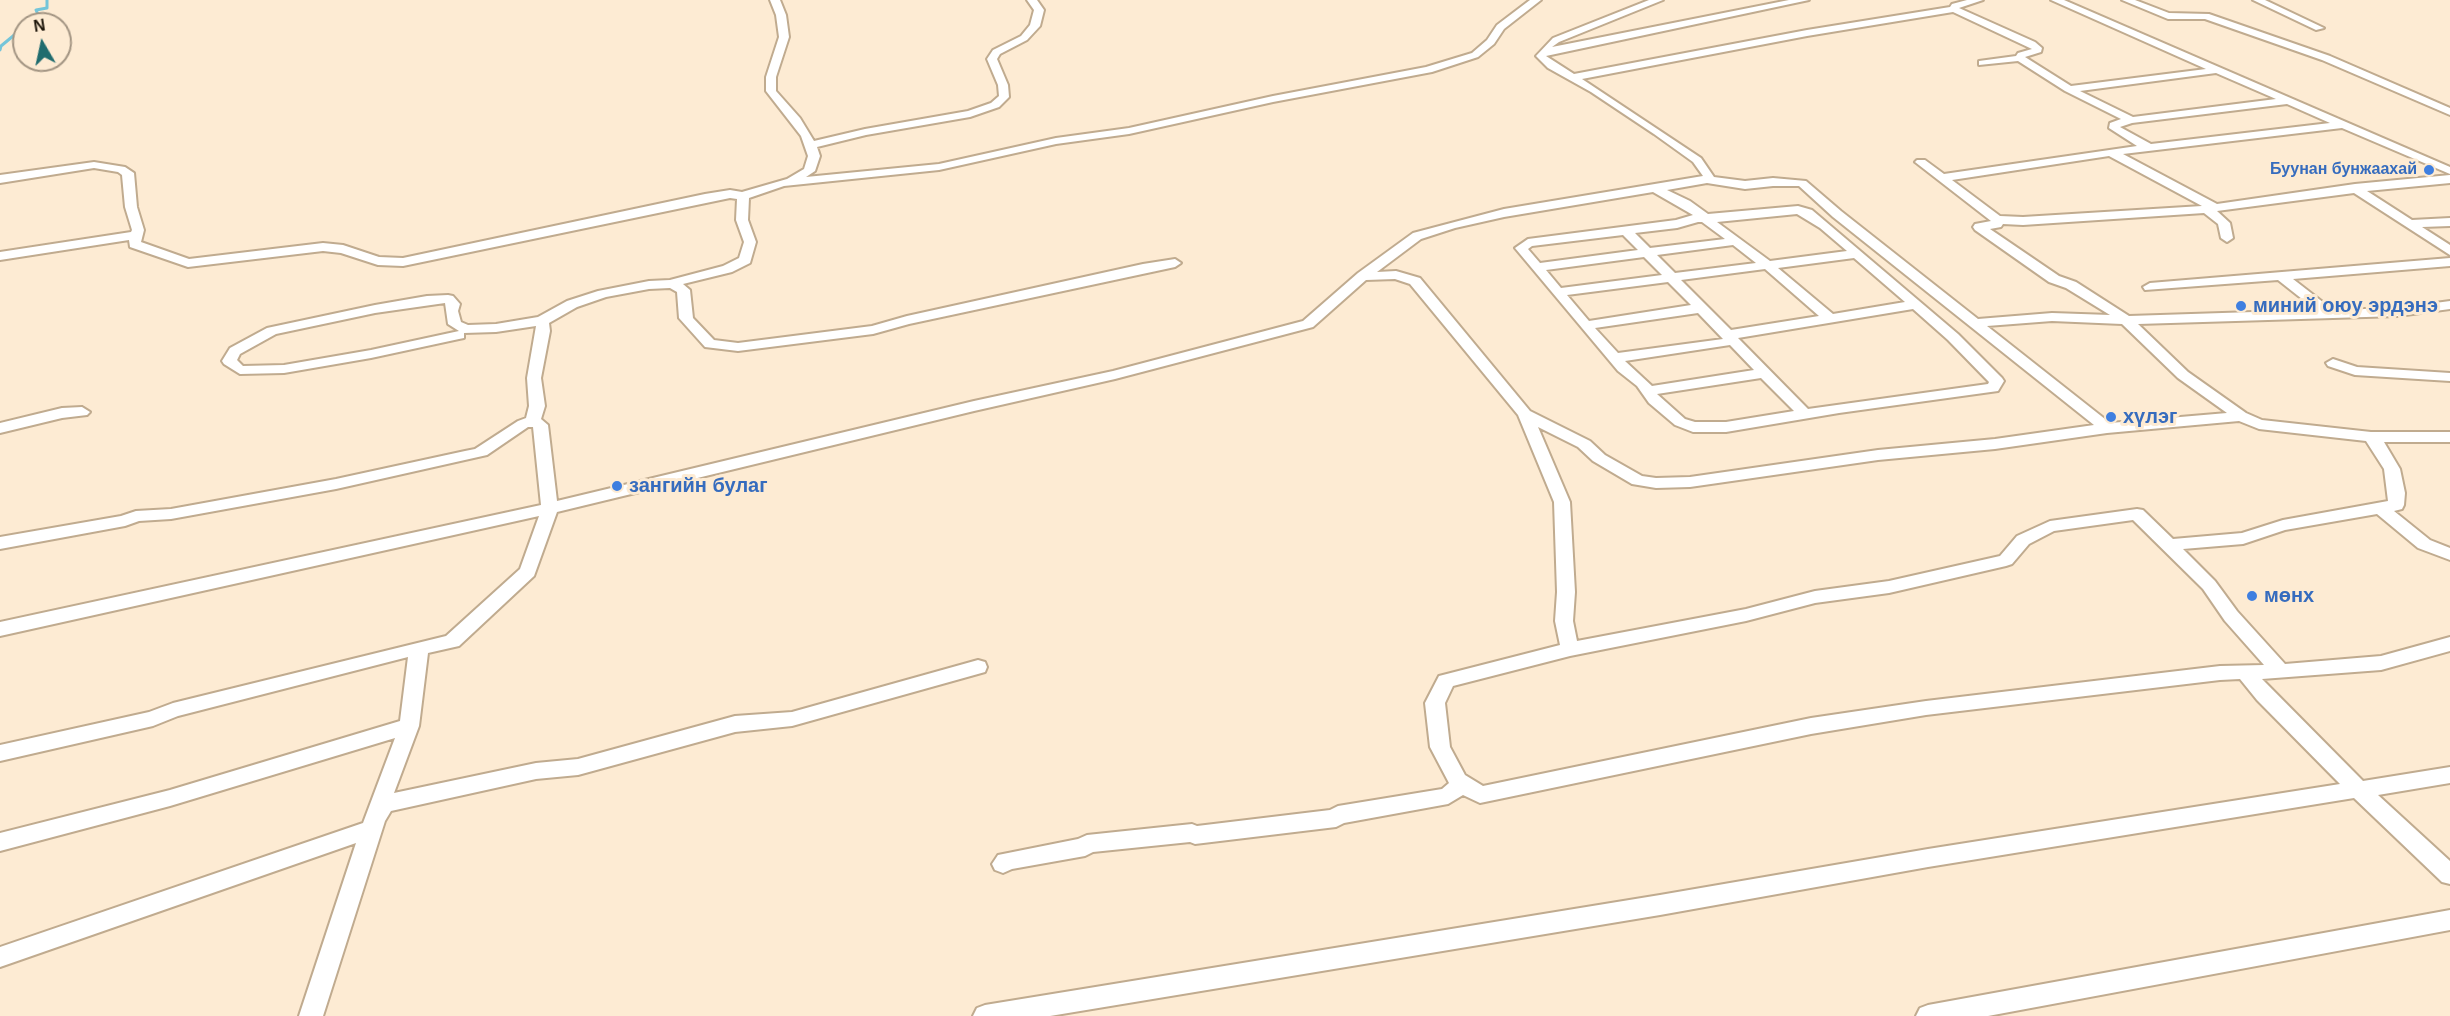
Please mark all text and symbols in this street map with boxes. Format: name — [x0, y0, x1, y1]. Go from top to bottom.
north arrow — [12, 12, 72, 72]
text: N — [32, 16, 46, 35]
place label: Буунан бунжаахай — [2270, 160, 2417, 180]
marker: Буунан бунжаахай — [2422, 163, 2436, 177]
place label: миний оюу эрдэнэ — [2253, 294, 2438, 318]
marker: миний оюу эрдэнэ — [2234, 299, 2248, 313]
place label: хүлэг — [2123, 405, 2177, 429]
marker: хүлэг — [2104, 410, 2118, 424]
place label: зангийн булаг — [629, 474, 768, 498]
marker: зангийн булаг — [610, 479, 624, 493]
place label: мөнх — [2264, 584, 2314, 608]
marker: мөнх — [2245, 589, 2259, 603]

